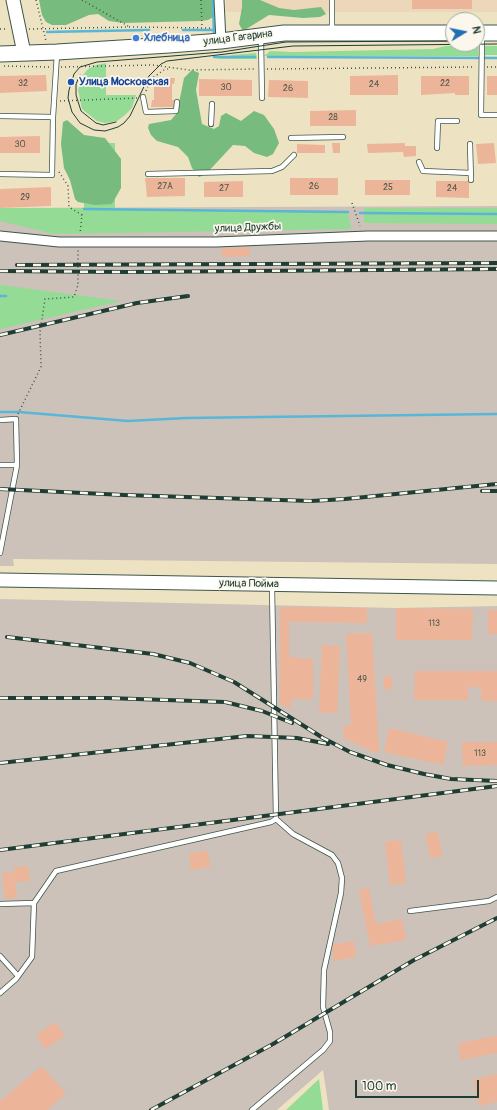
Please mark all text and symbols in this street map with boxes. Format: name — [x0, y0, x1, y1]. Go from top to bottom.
north arrow — [445, 12, 485, 52]
text: N — [469, 25, 483, 35]
street label: улица Гагарина — [203, 27, 273, 49]
place label: Хлебница — [144, 31, 190, 45]
marker: Хлебница — [131, 33, 141, 43]
place label: Улица Московская — [79, 75, 169, 89]
marker: Улица Московская — [66, 77, 76, 87]
house number: 32 — [18, 79, 28, 89]
house number: 22 — [440, 79, 450, 89]
house number: 24 — [369, 80, 379, 90]
house number: 30 — [220, 83, 232, 93]
house number: 26 — [283, 84, 293, 94]
house number: 28 — [328, 113, 338, 123]
house number: 30 — [14, 140, 26, 150]
house number: 27А — [157, 182, 173, 192]
house number: 26 — [309, 182, 319, 192]
house number: 25 — [383, 183, 393, 193]
house number: 27 — [219, 184, 229, 194]
house number: 24 — [447, 184, 457, 194]
house number: 29 — [20, 193, 30, 203]
street label: улица Дружбы — [214, 220, 282, 236]
street label: улица Пойма — [219, 577, 279, 591]
house number: 113 — [428, 619, 440, 629]
house number: 49 — [357, 675, 367, 685]
house number: 113 — [474, 749, 486, 759]
scale bar — [357, 1072, 481, 1098]
text: 100 m — [362, 1079, 396, 1094]

